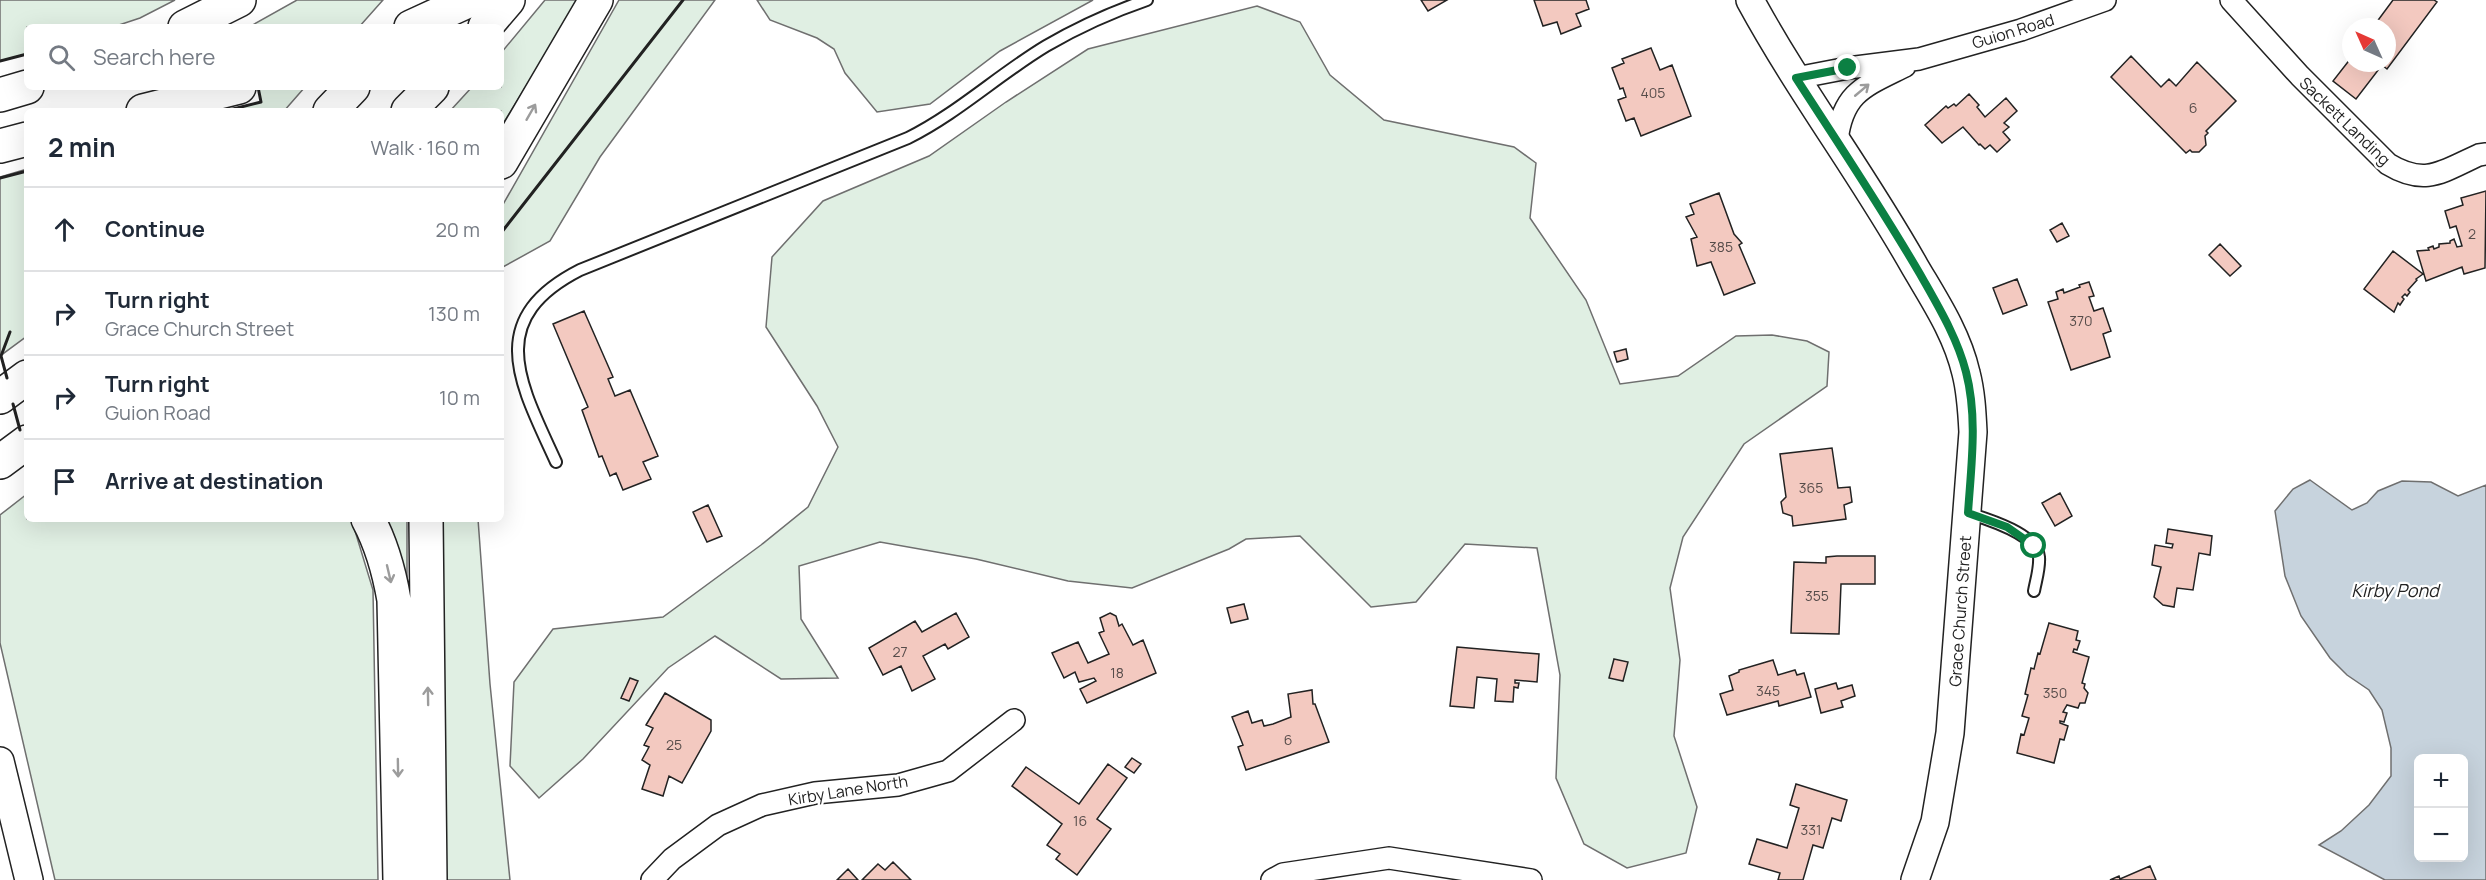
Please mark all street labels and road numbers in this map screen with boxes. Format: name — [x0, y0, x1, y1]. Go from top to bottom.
street label: Guion Road — [1969, 8, 2057, 54]
street label: Sackett Landing — [2295, 72, 2395, 170]
street label: Grace Church Street — [1944, 535, 1976, 687]
street label: Kirby Lane North — [787, 770, 909, 810]

